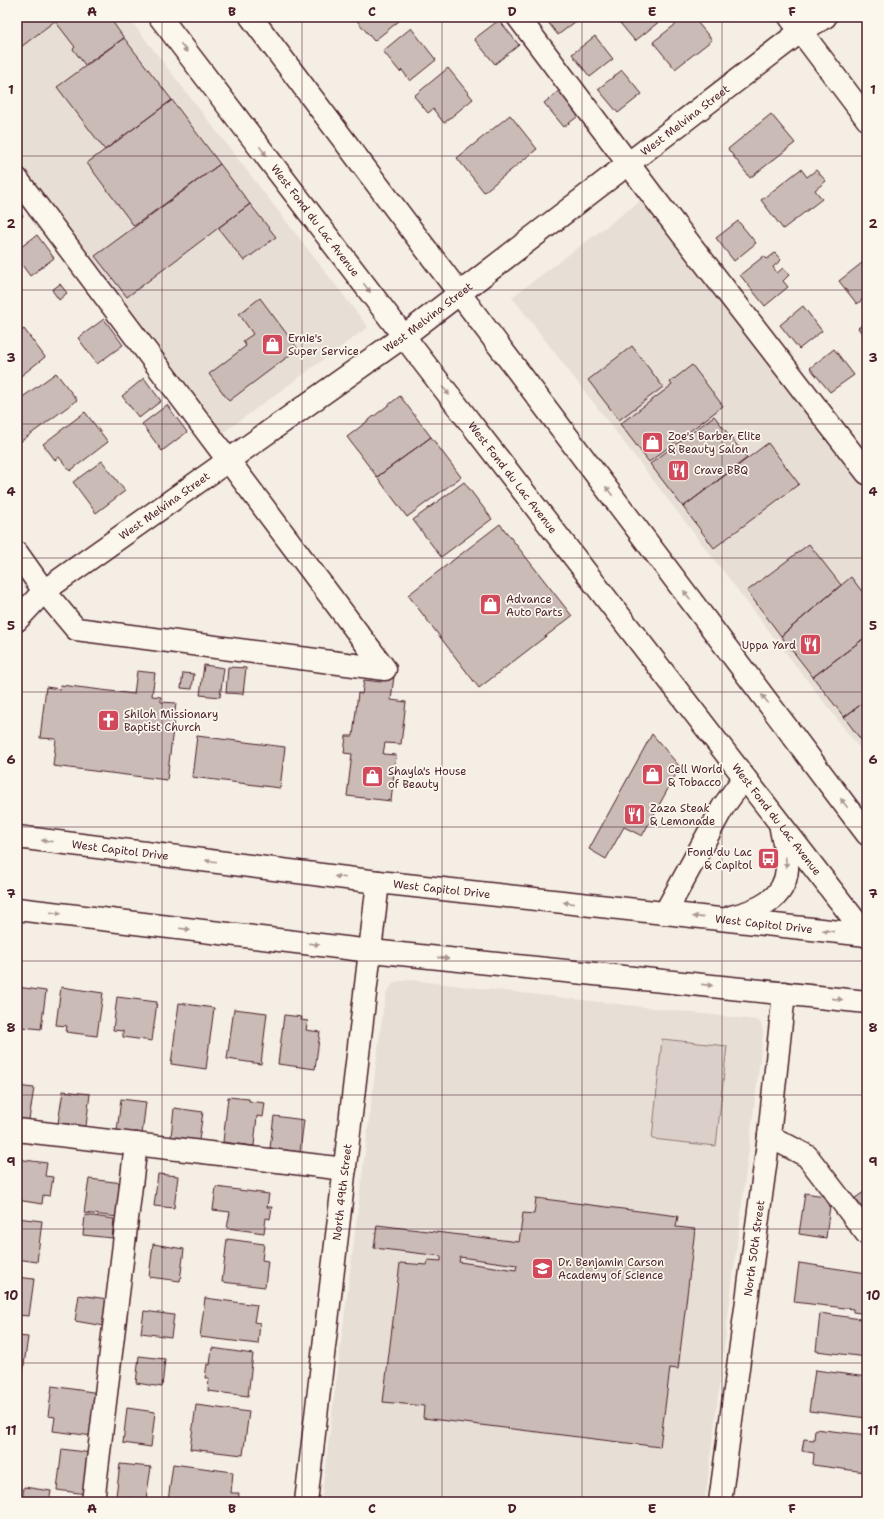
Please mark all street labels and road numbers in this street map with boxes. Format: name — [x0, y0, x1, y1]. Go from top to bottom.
street label: West Melvina Street — [638, 82, 733, 160]
street label: West Fond du Lac Avenue — [267, 162, 363, 280]
street label: West Melvina Street — [380, 279, 476, 356]
street label: West Fond du Lac Avenue — [464, 419, 560, 537]
street label: West Melvina Street — [116, 469, 213, 544]
street label: West Fond du Lac Avenue — [728, 761, 824, 879]
street label: West Capitol Drive — [71, 837, 170, 864]
street label: West Capitol Drive — [392, 877, 491, 902]
street label: West Capitol Drive — [714, 912, 813, 937]
street label: North 49th Street — [329, 1143, 356, 1241]
street label: North 50th Street — [741, 1199, 768, 1297]

